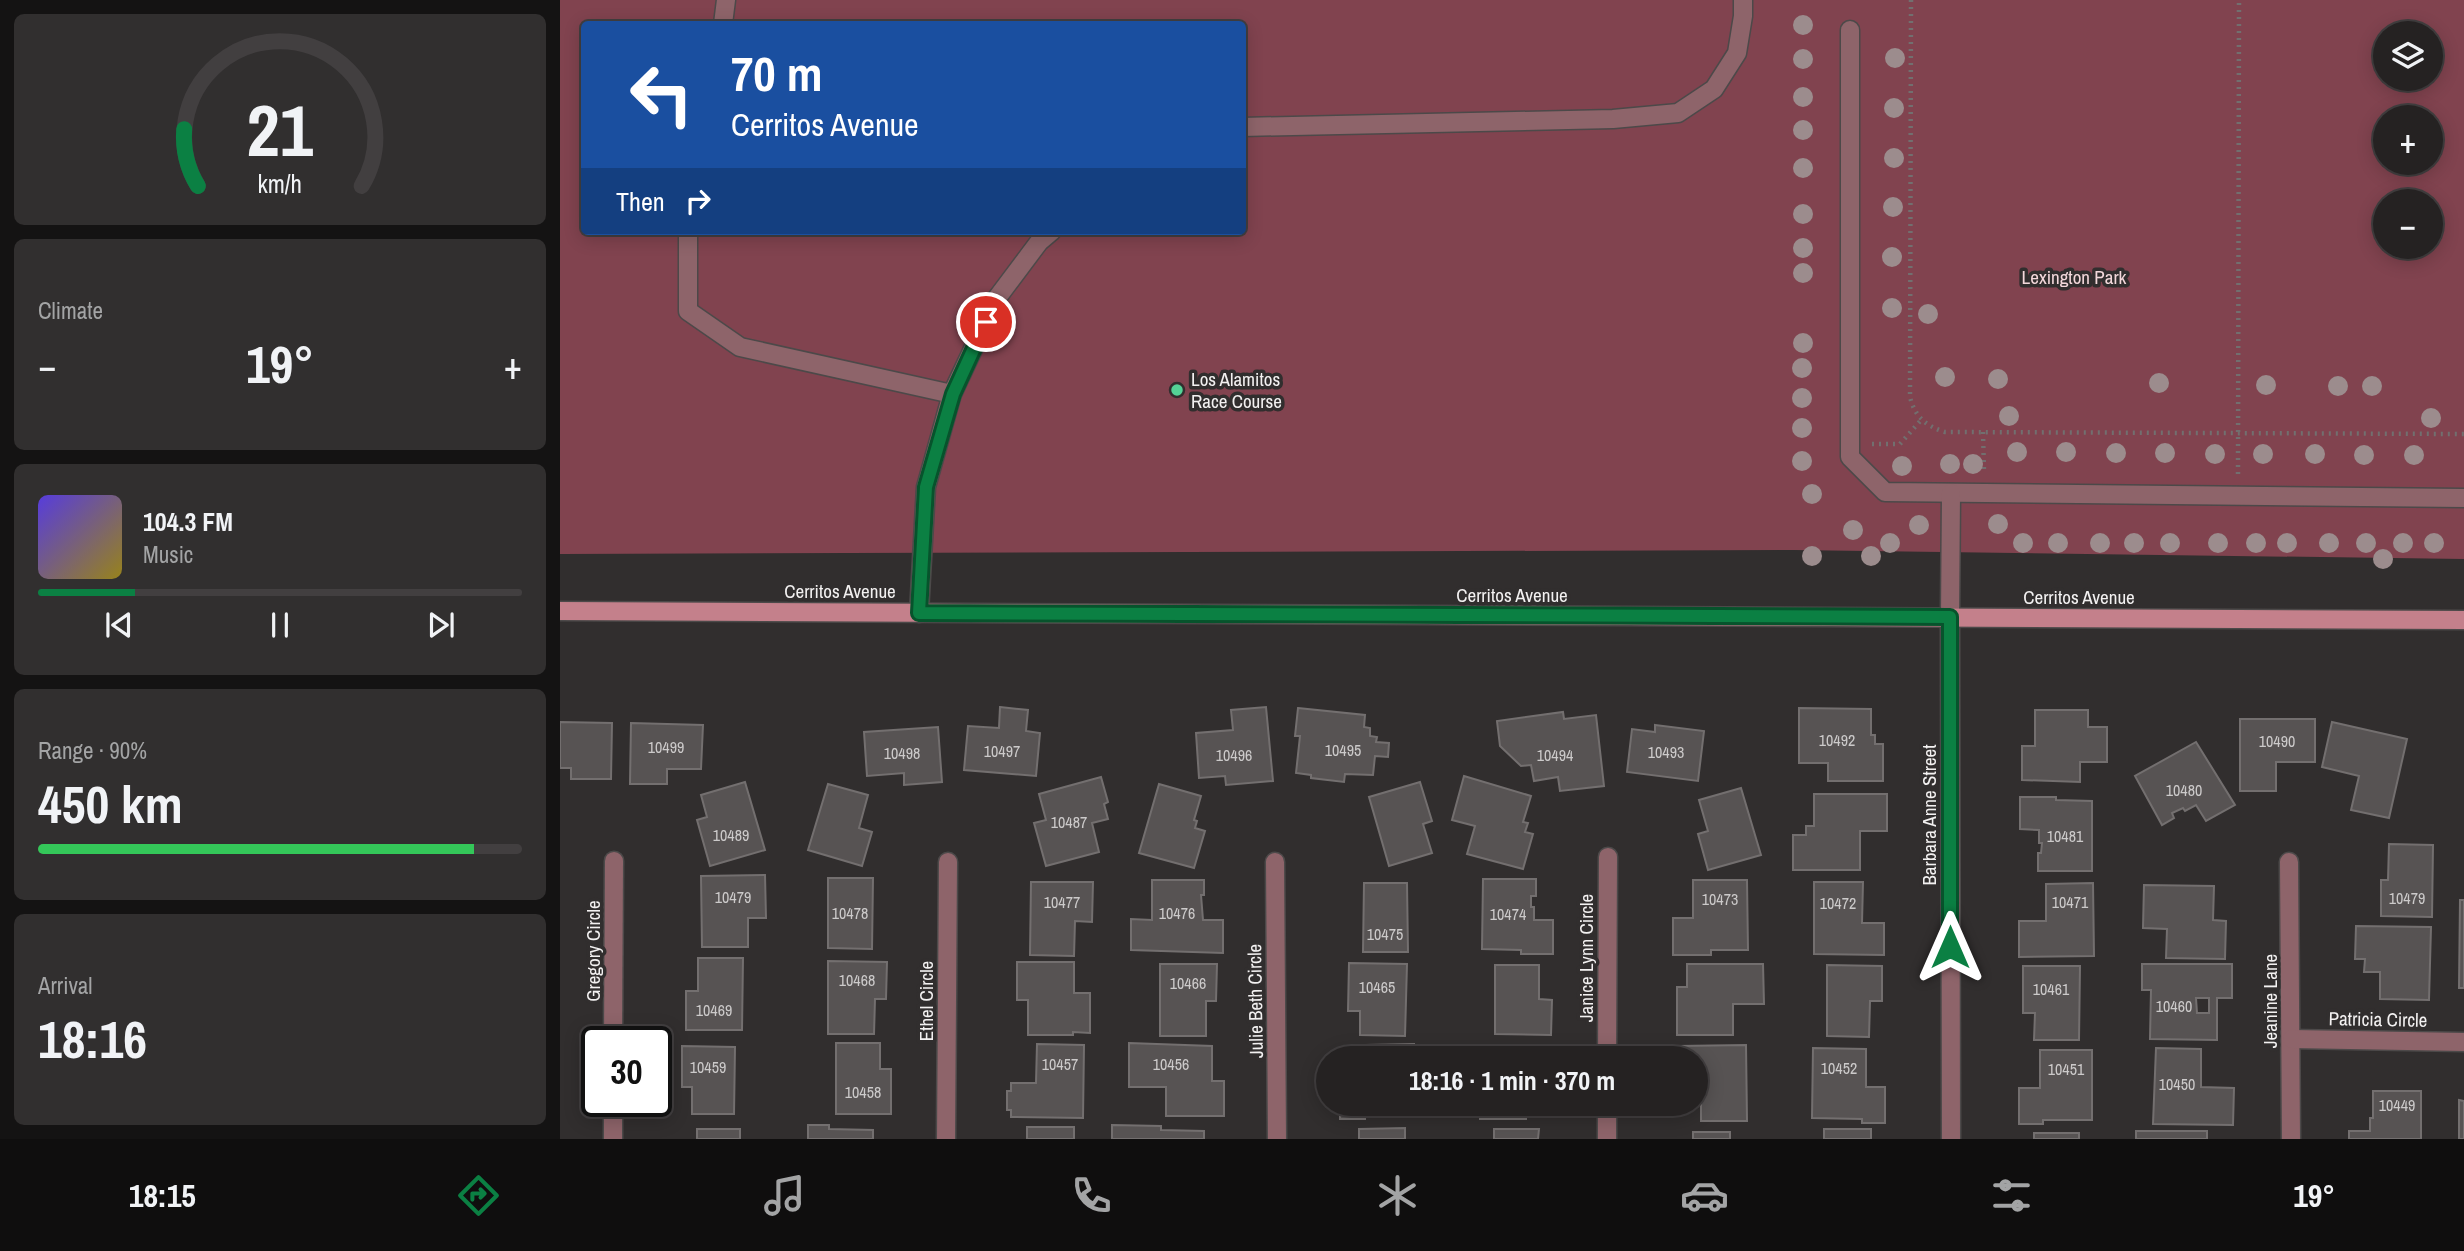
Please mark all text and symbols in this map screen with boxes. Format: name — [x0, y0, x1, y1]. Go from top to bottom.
map controls — [2373, 21, 2443, 259]
button: layers — [2373, 21, 2443, 91]
text: 70 m — [731, 40, 823, 106]
icon: left — [616, 49, 707, 140]
text: 21 — [247, 81, 314, 179]
text: Cerritos Avenue — [731, 103, 919, 146]
button: + — [2373, 105, 2443, 175]
text: km/h — [258, 166, 302, 200]
icon: right — [679, 182, 717, 220]
text: Then — [616, 184, 665, 219]
button: − — [2373, 189, 2443, 259]
park label: Lexington Park — [2022, 264, 2127, 290]
pin — [956, 292, 1016, 352]
text: Climate — [38, 295, 103, 326]
icon: arrive — [967, 303, 1005, 341]
text: 19° — [246, 329, 314, 399]
text: − — [38, 340, 56, 391]
text: + — [504, 340, 522, 391]
place label: Los Alamitos Race Course — [1191, 366, 1282, 414]
marker: Los Alamitos Race Course — [1169, 382, 1185, 398]
text: 104.3 FM — [143, 504, 233, 539]
text: Music — [143, 539, 193, 570]
street label: Cerritos Avenue — [784, 578, 896, 604]
street label: Cerritos Avenue — [1456, 582, 1568, 608]
street label: Cerritos Avenue — [2023, 584, 2135, 610]
icon: previous — [100, 606, 138, 644]
icon: pause — [261, 606, 299, 644]
icon: next — [422, 606, 460, 644]
house number: 10492 — [1819, 729, 1855, 751]
house number: 10490 — [2259, 730, 2295, 752]
text: Range · 90% — [38, 735, 147, 766]
house number: 10499 — [648, 736, 684, 758]
house number: 10495 — [1325, 739, 1361, 761]
house number: 10497 — [984, 740, 1020, 762]
house number: 10493 — [1648, 741, 1684, 763]
house number: 10498 — [884, 742, 920, 764]
house number: 10496 — [1216, 744, 1252, 766]
house number: 10494 — [1537, 744, 1573, 766]
street label: Barbara Anne Street — [1916, 744, 1942, 886]
text: 450 km — [38, 769, 183, 839]
house number: 10480 — [2166, 779, 2202, 801]
house number: 10487 — [1051, 811, 1087, 833]
house number: 10489 — [713, 824, 749, 846]
house number: 10481 — [2047, 825, 2084, 847]
house number: 10479 — [715, 886, 751, 908]
house number: 10479 — [2389, 887, 2425, 909]
house number: 10473 — [1702, 888, 1738, 910]
house number: 10477 — [1044, 891, 1080, 913]
house number: 10471 — [2052, 891, 2089, 913]
house number: 10472 — [1820, 892, 1856, 914]
street label: Janice Lynn Circle — [1573, 894, 1599, 1022]
street label: Gregory Circle — [580, 900, 606, 1002]
house number: 10478 — [832, 902, 868, 924]
house number: 10476 — [1159, 902, 1195, 924]
house number: 10474 — [1490, 903, 1526, 925]
position arrow — [1913, 910, 1987, 984]
house number: 10475 — [1367, 923, 1403, 945]
street label: Julie Beth Circle — [1241, 944, 1269, 1058]
street label: Jeanine Lane — [2257, 954, 2283, 1048]
street label: Ethel Circle — [913, 961, 939, 1041]
house number: 10468 — [839, 969, 875, 991]
text: Arrival — [38, 970, 93, 1001]
house number: 10466 — [1170, 972, 1206, 994]
house number: 10465 — [1359, 976, 1395, 998]
house number: 10461 — [2033, 978, 2070, 1000]
house number: 10460 — [2156, 995, 2192, 1017]
house number: 10469 — [696, 999, 732, 1021]
text: 18:16 — [38, 1004, 147, 1074]
street label: Patricia Circle — [2328, 1005, 2428, 1033]
speed limit sign: 30 — [581, 1026, 672, 1117]
house number: 10457 — [1042, 1053, 1078, 1075]
house number: 10456 — [1153, 1053, 1189, 1075]
house number: 10459 — [690, 1056, 726, 1078]
house number: 10452 — [1821, 1057, 1857, 1079]
house number: 10451 — [2048, 1058, 2085, 1080]
text: 18:16 · 1 min · 370 m — [1409, 1063, 1615, 1098]
house number: 10450 — [2159, 1073, 2195, 1095]
house number: 10458 — [845, 1081, 881, 1103]
house number: 10449 — [2379, 1094, 2415, 1116]
icon: directions — [454, 1171, 503, 1220]
icon: music — [760, 1171, 809, 1220]
icon: phone — [1067, 1171, 1116, 1220]
icon: climate — [1373, 1171, 1422, 1220]
icon: car — [1680, 1171, 1729, 1220]
icon: filters — [1987, 1171, 2036, 1220]
text: 18:15 — [129, 1174, 196, 1217]
text: 19° — [2293, 1174, 2335, 1217]

